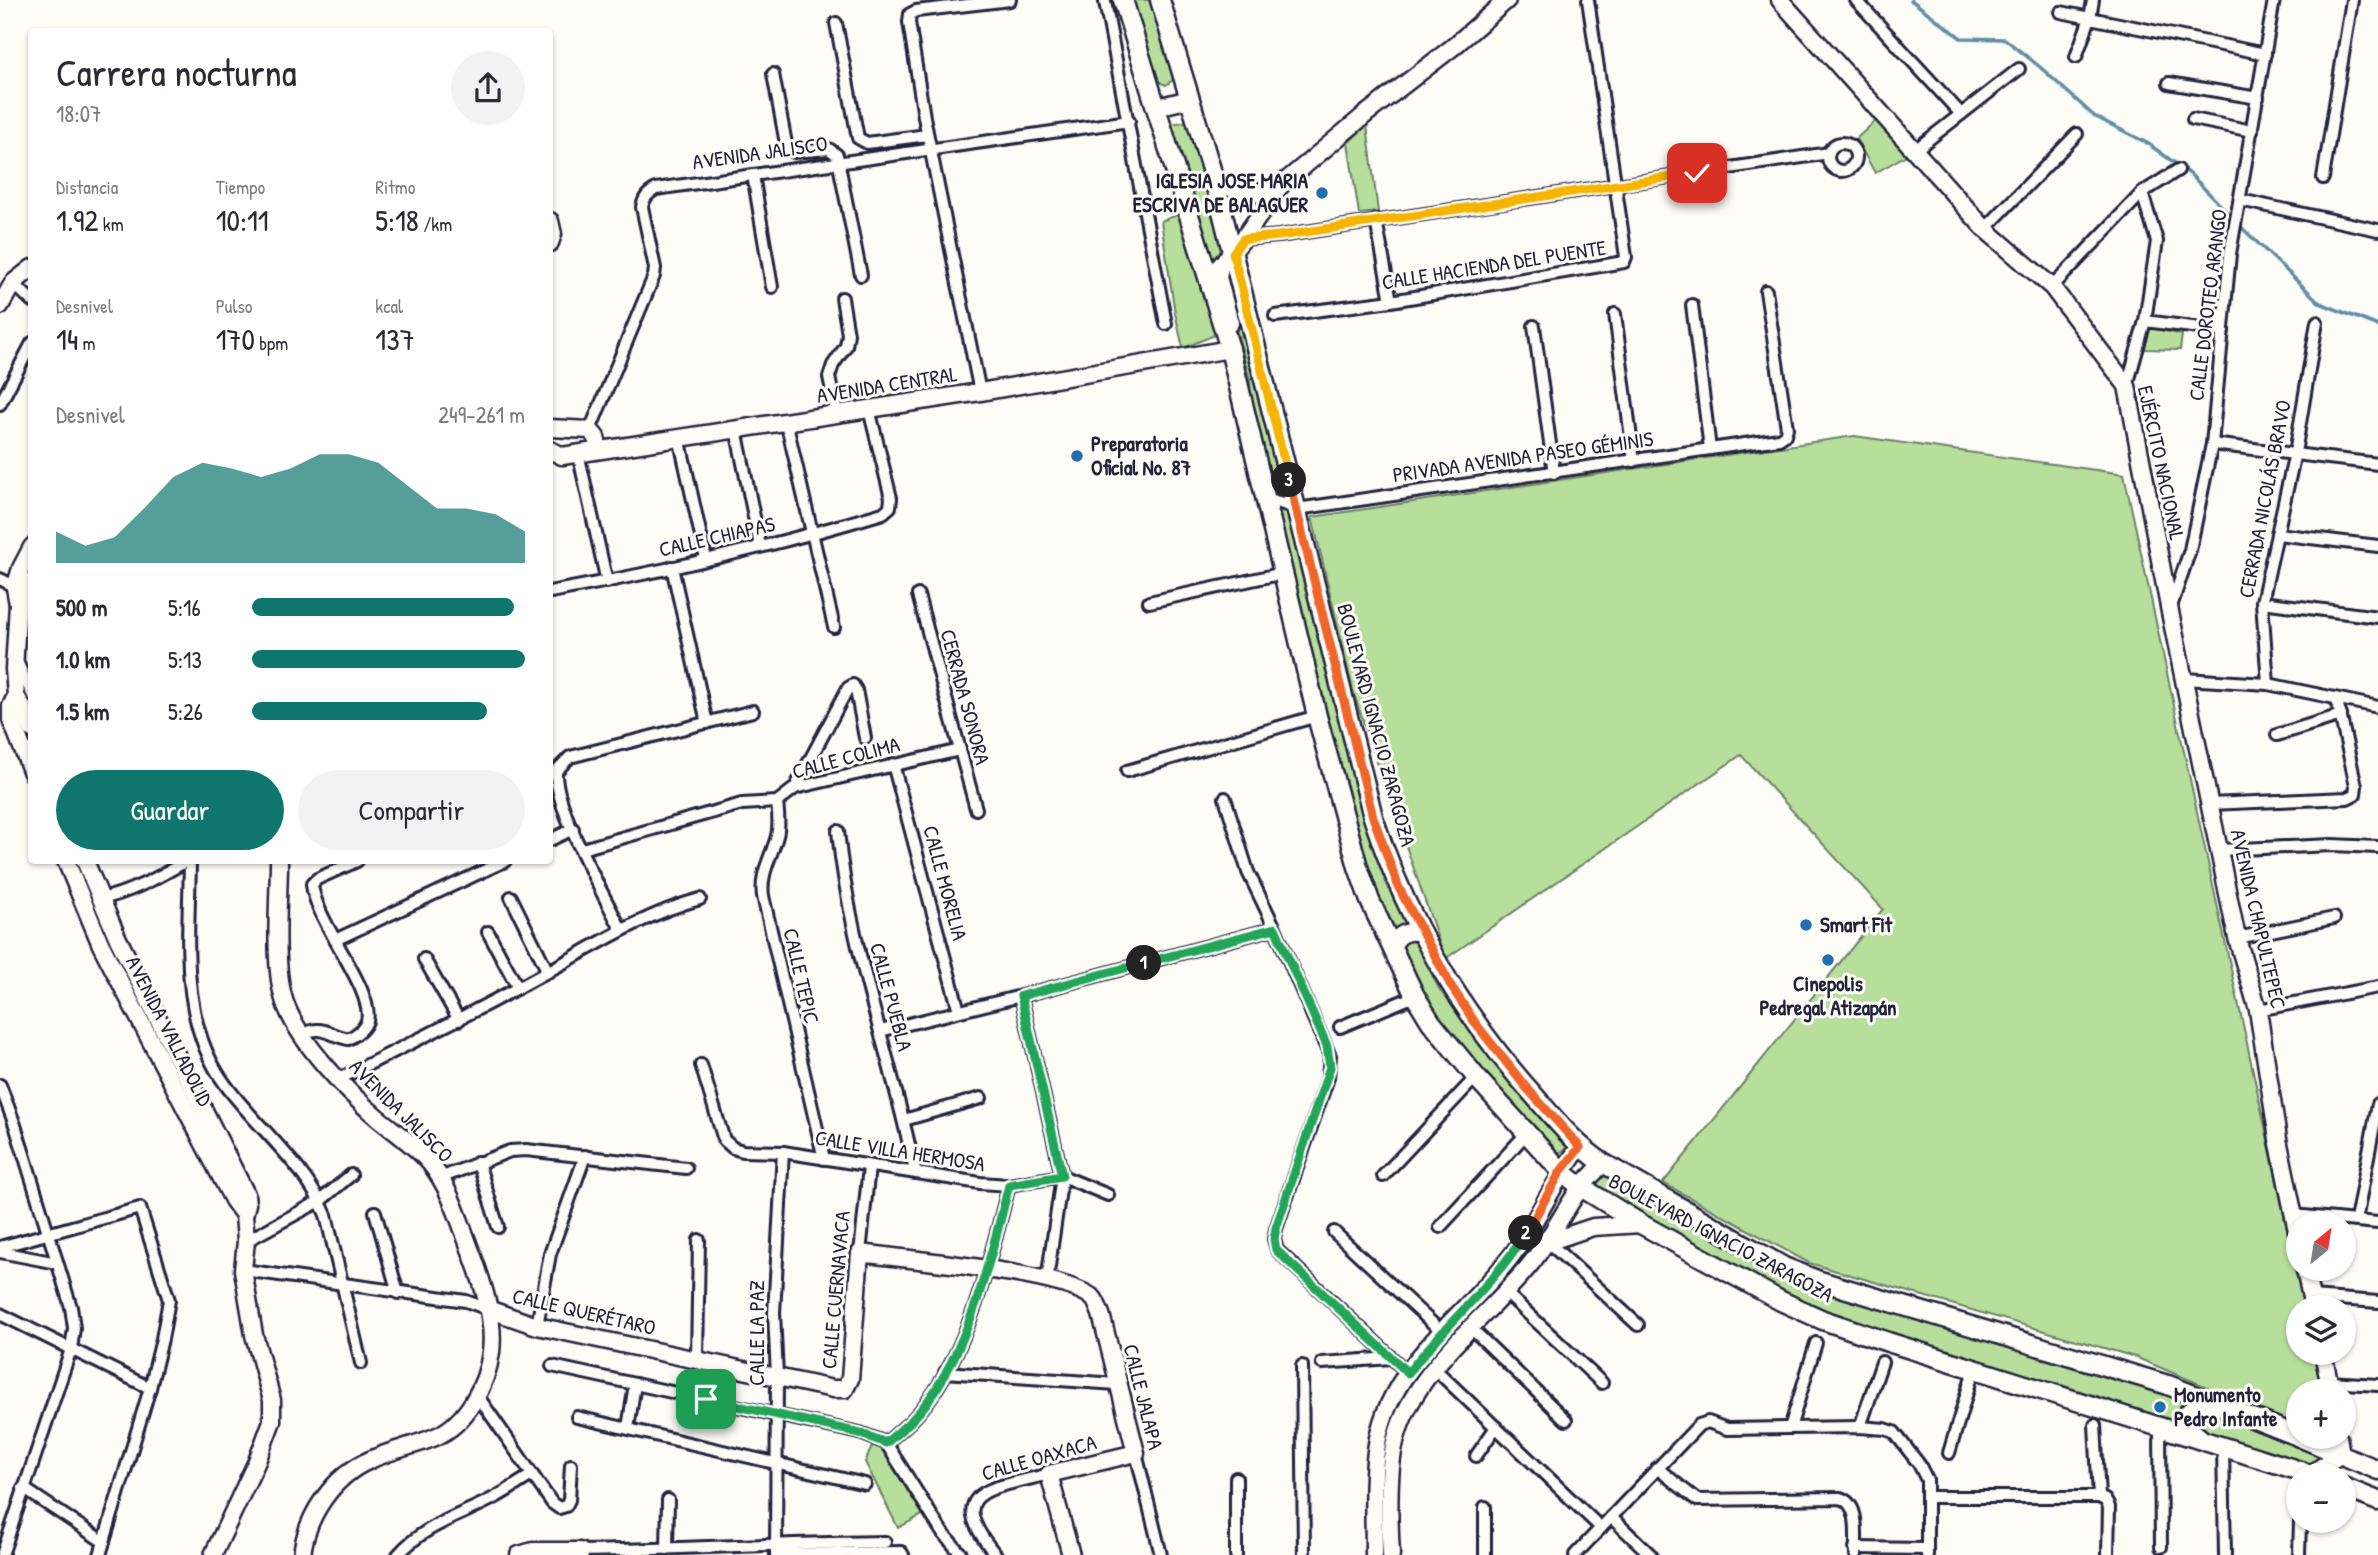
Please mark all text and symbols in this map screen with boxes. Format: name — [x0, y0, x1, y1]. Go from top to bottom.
text: Carrera nocturna — [56, 46, 297, 98]
button: share — [451, 51, 525, 125]
text: 18:07 — [56, 98, 101, 129]
street label: AVENIDA JALISCO — [691, 129, 829, 176]
pin — [1667, 143, 1727, 203]
icon: check — [1678, 154, 1716, 192]
place label: IGLESIA JOSE MARIA ESCRIVA DE BALAGUER — [1133, 166, 1309, 219]
text: Distancia — [56, 174, 118, 200]
text: Tiempo — [216, 174, 265, 200]
text: Ritmo — [375, 174, 415, 200]
marker: IGLESIA JOSE MARIA ESCRIVA DE BALAGUER — [1314, 185, 1330, 201]
text: 1.92 — [56, 200, 98, 240]
text: 10:11 — [216, 200, 269, 240]
text: 5:18 — [375, 200, 419, 240]
street label: CALLE DOROTEO ARANGO — [2181, 207, 2234, 402]
text: km — [98, 211, 124, 237]
text: /km — [419, 211, 452, 237]
street label: CALLE HACIENDA DEL PUENTE — [1380, 232, 1608, 297]
text: Desnivel — [56, 293, 113, 319]
text: Pulso — [216, 293, 252, 319]
text: kcal — [375, 293, 403, 319]
text: 14 — [56, 319, 78, 359]
text: 170 — [216, 319, 255, 359]
text: 137 — [375, 319, 415, 359]
text: m — [78, 330, 95, 356]
text: bpm — [255, 330, 288, 356]
street label: AVENIDA CENTRAL — [815, 359, 959, 410]
street label: EJÉRCITO NACIONAL — [2131, 383, 2192, 543]
street label: CERRADA NICOLÁS BRAVO — [2231, 398, 2298, 600]
text: Desnivel — [56, 399, 125, 430]
text: 249–261 m — [438, 399, 525, 430]
street label: PRIVADA AVENIDA PASEO GÉMINIS — [1391, 424, 1655, 489]
place label: Preparatoria Oficial No. 87 — [1091, 429, 1191, 482]
marker: Preparatoria Oficial No. 87 — [1069, 448, 1085, 464]
pin: 3 — [1272, 462, 1306, 498]
text: 3 — [1284, 466, 1293, 492]
street label: CALLE CHIAPAS — [656, 509, 778, 564]
text: 500 m — [56, 592, 107, 623]
text: 5:16 — [168, 592, 201, 623]
street label: BOULEVARD IGNACIO ZARAGOZA — [1330, 600, 1423, 849]
street label: CERRADA SONORA — [933, 626, 997, 768]
text: 1.0 km — [56, 644, 110, 675]
text: 5:13 — [168, 644, 202, 675]
text: 1.5 km — [56, 696, 109, 727]
text: 5:26 — [168, 696, 203, 727]
street label: CALLE COLIMA — [789, 729, 903, 786]
button: Guardar — [56, 770, 284, 850]
button: Compartir — [298, 770, 525, 850]
street label: CALLE MORELIA — [916, 822, 975, 943]
street label: AVENIDA CHAPULTEPEC — [2224, 826, 2293, 1012]
place label: Smart Fit — [1820, 910, 1893, 939]
marker: Smart Fit — [1798, 917, 1814, 933]
street label: CALLE TEPIC — [776, 925, 827, 1026]
street label: CALLE PUEBLA — [863, 939, 920, 1054]
pin: 1 — [1126, 946, 1162, 981]
text: 1 — [1140, 949, 1147, 975]
street label: AVENIDA VALLADOLID — [119, 951, 220, 1111]
marker: Cinepolis Pedregal Atizapán — [1820, 952, 1836, 968]
place label: Cinepolis Pedregal Atizapán — [1759, 969, 1897, 1023]
street label: AVENIDA JALISCO — [343, 1052, 460, 1169]
street label: CALLE VILLA HERMOSA — [813, 1123, 987, 1178]
street label: BOULEVARD IGNACIO ZARAGOZA — [1604, 1166, 1838, 1309]
street label: CALLE CUERNAVACA — [814, 1210, 857, 1370]
north arrow — [2286, 1211, 2356, 1281]
map controls — [2286, 1211, 2356, 1533]
pin: 2 — [1508, 1216, 1544, 1250]
text: 2 — [1521, 1219, 1530, 1245]
street label: CALLE LA PAZ — [742, 1280, 771, 1386]
street label: CALLE QUERÉTARO — [510, 1281, 659, 1342]
button: layers — [2286, 1295, 2356, 1365]
street label: CALLE JALAPA — [1116, 1341, 1171, 1453]
pin — [676, 1369, 736, 1429]
button: + — [2286, 1379, 2356, 1449]
icon: arrive — [687, 1380, 725, 1418]
place label: Monumento Pedro Infante — [2174, 1380, 2278, 1433]
marker: Monumento Pedro Infante — [2152, 1399, 2168, 1415]
street label: CALLE OAXACA — [978, 1427, 1100, 1488]
button: − — [2286, 1463, 2356, 1533]

